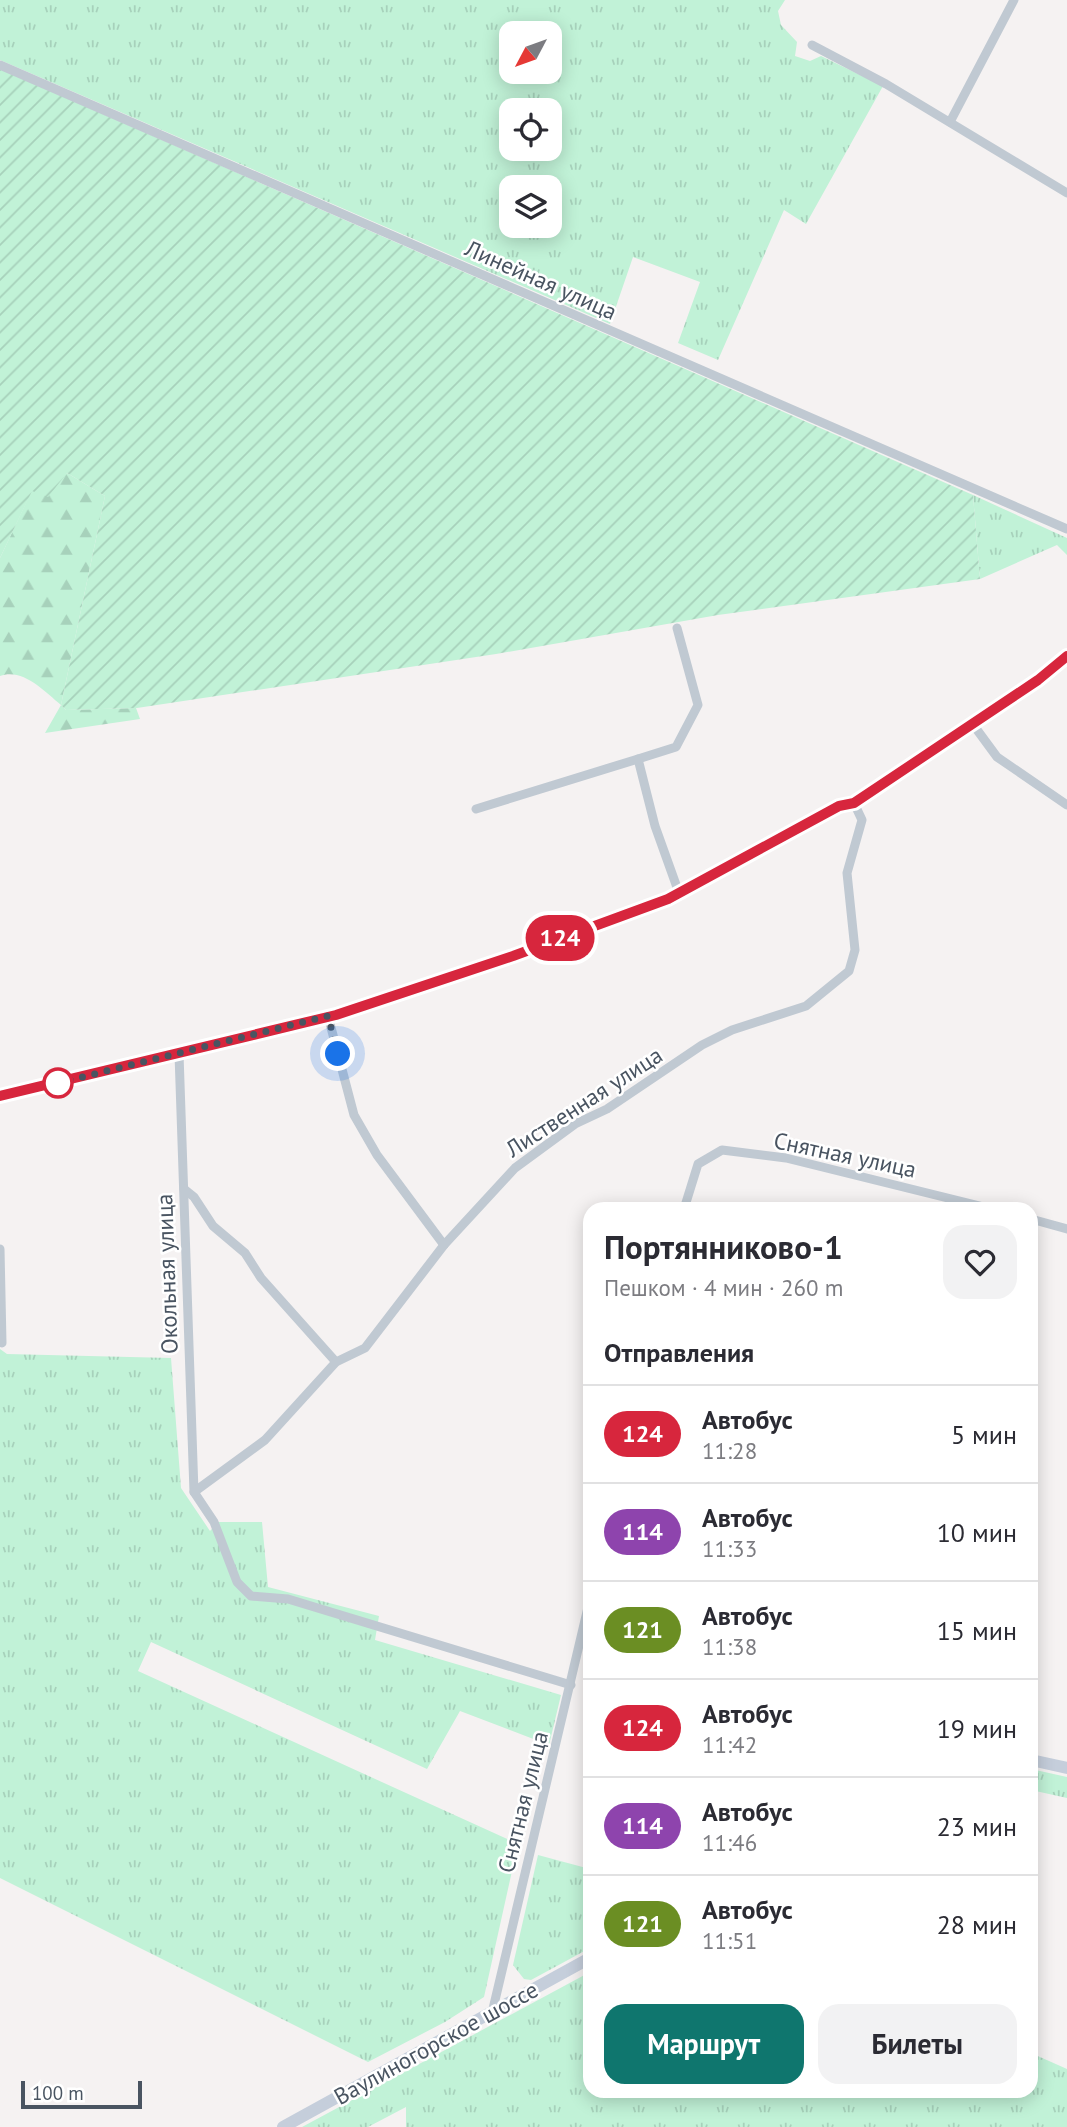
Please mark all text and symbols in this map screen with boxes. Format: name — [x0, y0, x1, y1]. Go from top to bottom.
north arrow — [499, 21, 562, 84]
map controls — [499, 21, 562, 238]
button: locate — [499, 98, 562, 161]
button: layers — [499, 175, 562, 238]
street label: Линейная улица — [460, 233, 622, 326]
line badge: 124 — [520, 915, 600, 961]
text: 124 — [540, 922, 580, 953]
your location — [320, 1036, 355, 1071]
street label: Лиственная улица — [499, 1040, 668, 1164]
unlabelled marker — [43, 1068, 73, 1098]
street label: Снятная улица — [771, 1125, 919, 1184]
street label: Окольная улица — [149, 1193, 184, 1355]
text: Портянниково-1 — [604, 1225, 843, 1268]
button: heart — [943, 1225, 1017, 1299]
text: Пешком · 4 мин · 260 m — [604, 1273, 843, 1302]
text: Отправления — [604, 1336, 754, 1369]
text: Автобус — [702, 1403, 793, 1436]
text: 124 — [622, 1418, 663, 1449]
text: 5 мин — [951, 1418, 1017, 1451]
text: 11:28 — [702, 1436, 757, 1465]
text: Автобус — [702, 1501, 793, 1534]
text: 114 — [622, 1516, 663, 1547]
text: 10 мин — [937, 1516, 1017, 1549]
text: 11:33 — [702, 1534, 757, 1563]
text: Автобус — [702, 1599, 793, 1632]
text: 121 — [622, 1614, 663, 1645]
text: 15 мин — [937, 1614, 1017, 1647]
text: 11:38 — [702, 1632, 757, 1661]
text: Автобус — [702, 1697, 793, 1730]
text: 124 — [622, 1712, 663, 1743]
text: 19 мин — [937, 1712, 1017, 1745]
street label: Снятная улица — [491, 1728, 554, 1876]
text: 11:42 — [702, 1730, 757, 1759]
text: Автобус — [702, 1795, 793, 1828]
text: 114 — [622, 1810, 663, 1841]
text: 23 мин — [937, 1810, 1017, 1843]
text: 11:46 — [702, 1828, 757, 1857]
text: Автобус — [702, 1893, 793, 1926]
text: 121 — [622, 1908, 663, 1939]
text: 28 мин — [937, 1908, 1017, 1941]
text: 11:51 — [702, 1926, 757, 1955]
street label: Ваулиногорское шоссе — [329, 1974, 543, 2111]
button: Маршрут — [604, 2004, 804, 2084]
button: Билеты — [818, 2004, 1017, 2084]
scale bar — [21, 2078, 142, 2110]
text: 100 m — [32, 2081, 84, 2105]

